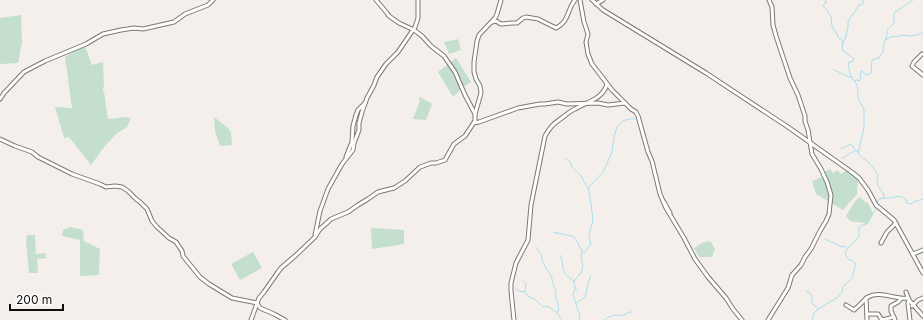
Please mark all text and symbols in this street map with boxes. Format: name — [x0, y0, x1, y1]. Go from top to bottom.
scale bar — [10, 286, 63, 312]
text: 200 m — [16, 292, 52, 307]

